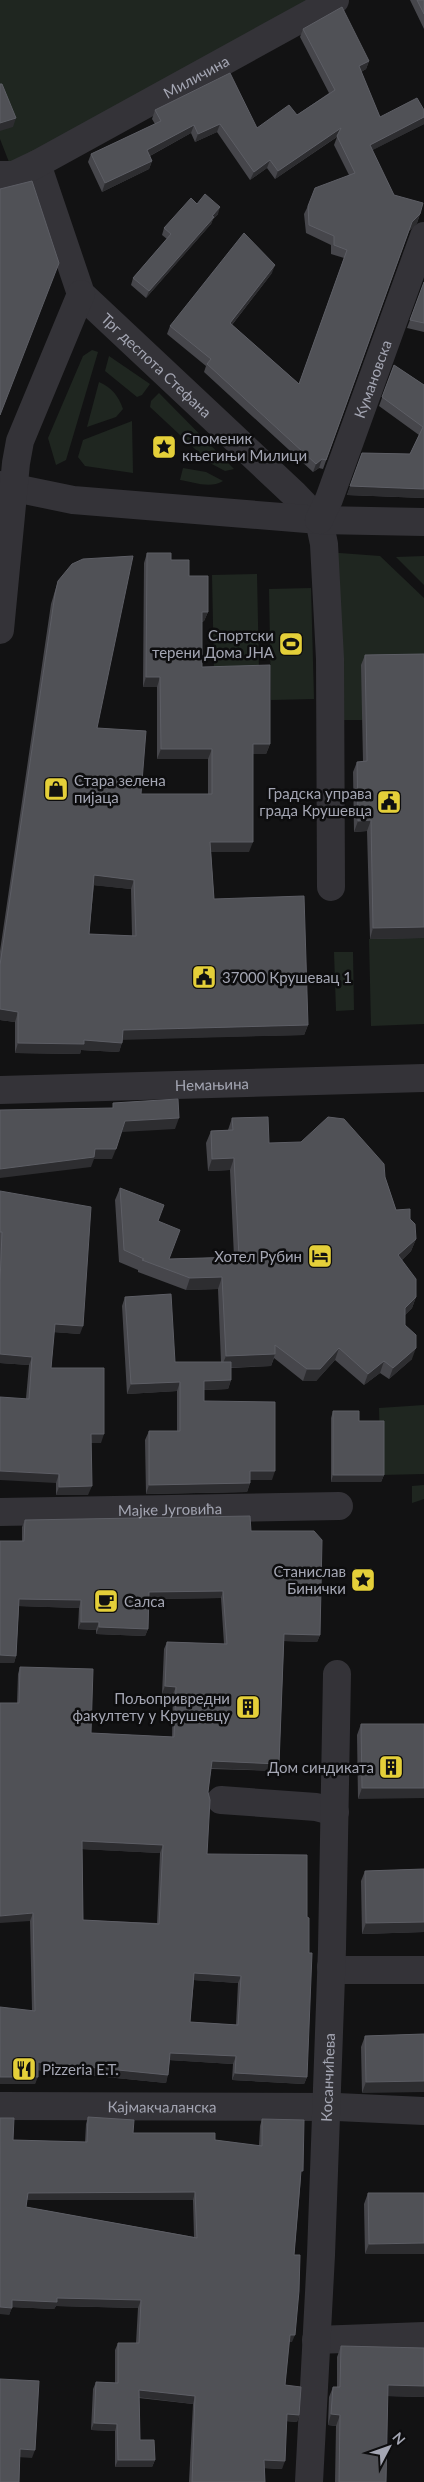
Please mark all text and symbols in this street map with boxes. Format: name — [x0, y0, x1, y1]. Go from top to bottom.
street label: Миличина — [160, 51, 232, 102]
street label: Трг деспота Стефана — [98, 309, 215, 421]
street label: Кумановска — [350, 337, 395, 420]
place label: Споменик књегињи Милици — [182, 429, 307, 464]
place icon: Споменик књегињи Милици — [151, 434, 177, 460]
place label: Спортски терени Дома ЈНА — [152, 626, 275, 661]
sports icon: Спортски терени Дома ЈНА — [278, 631, 304, 657]
place label: Стара зелена пијаца — [74, 771, 166, 806]
shop icon: Стара зелена пијаца — [43, 776, 69, 802]
place label: Градска управа града Крушевца — [259, 784, 372, 819]
public building icon: Градска управа града Крушевца — [376, 789, 402, 815]
public building icon: 37000 Крушевац 1 — [191, 964, 217, 990]
place label: 37000 Крушевац 1 — [222, 968, 352, 986]
street label: Немањина — [175, 1074, 249, 1094]
hotel icon: Хотел Рубин — [307, 1243, 333, 1269]
place label: Хотел Рубин — [214, 1247, 302, 1265]
street label: Мајке Југовића — [118, 1499, 222, 1519]
place label: Станислав Бинички — [273, 1562, 346, 1597]
place icon: Станислав Бинички — [350, 1567, 376, 1593]
cafe icon: Салса — [93, 1588, 119, 1614]
place label: Салса — [124, 1592, 165, 1610]
place label: Пољопривредни факултету у Крушевцу — [73, 1689, 230, 1724]
building icon: Пољопривредни факултету у Крушевцу — [235, 1694, 261, 1720]
building icon: Дом синдиката — [378, 1754, 404, 1780]
place label: Дом синдиката — [268, 1758, 374, 1776]
street label: Косанчићева — [317, 2033, 338, 2122]
restaurant icon: Pizzeria E.T. — [11, 2056, 37, 2082]
place label: Pizzeria E.T. — [42, 2060, 119, 2078]
street label: Кајмакчаланска — [107, 2097, 217, 2116]
north arrow — [364, 2422, 414, 2472]
text: N — [389, 2428, 409, 2448]

